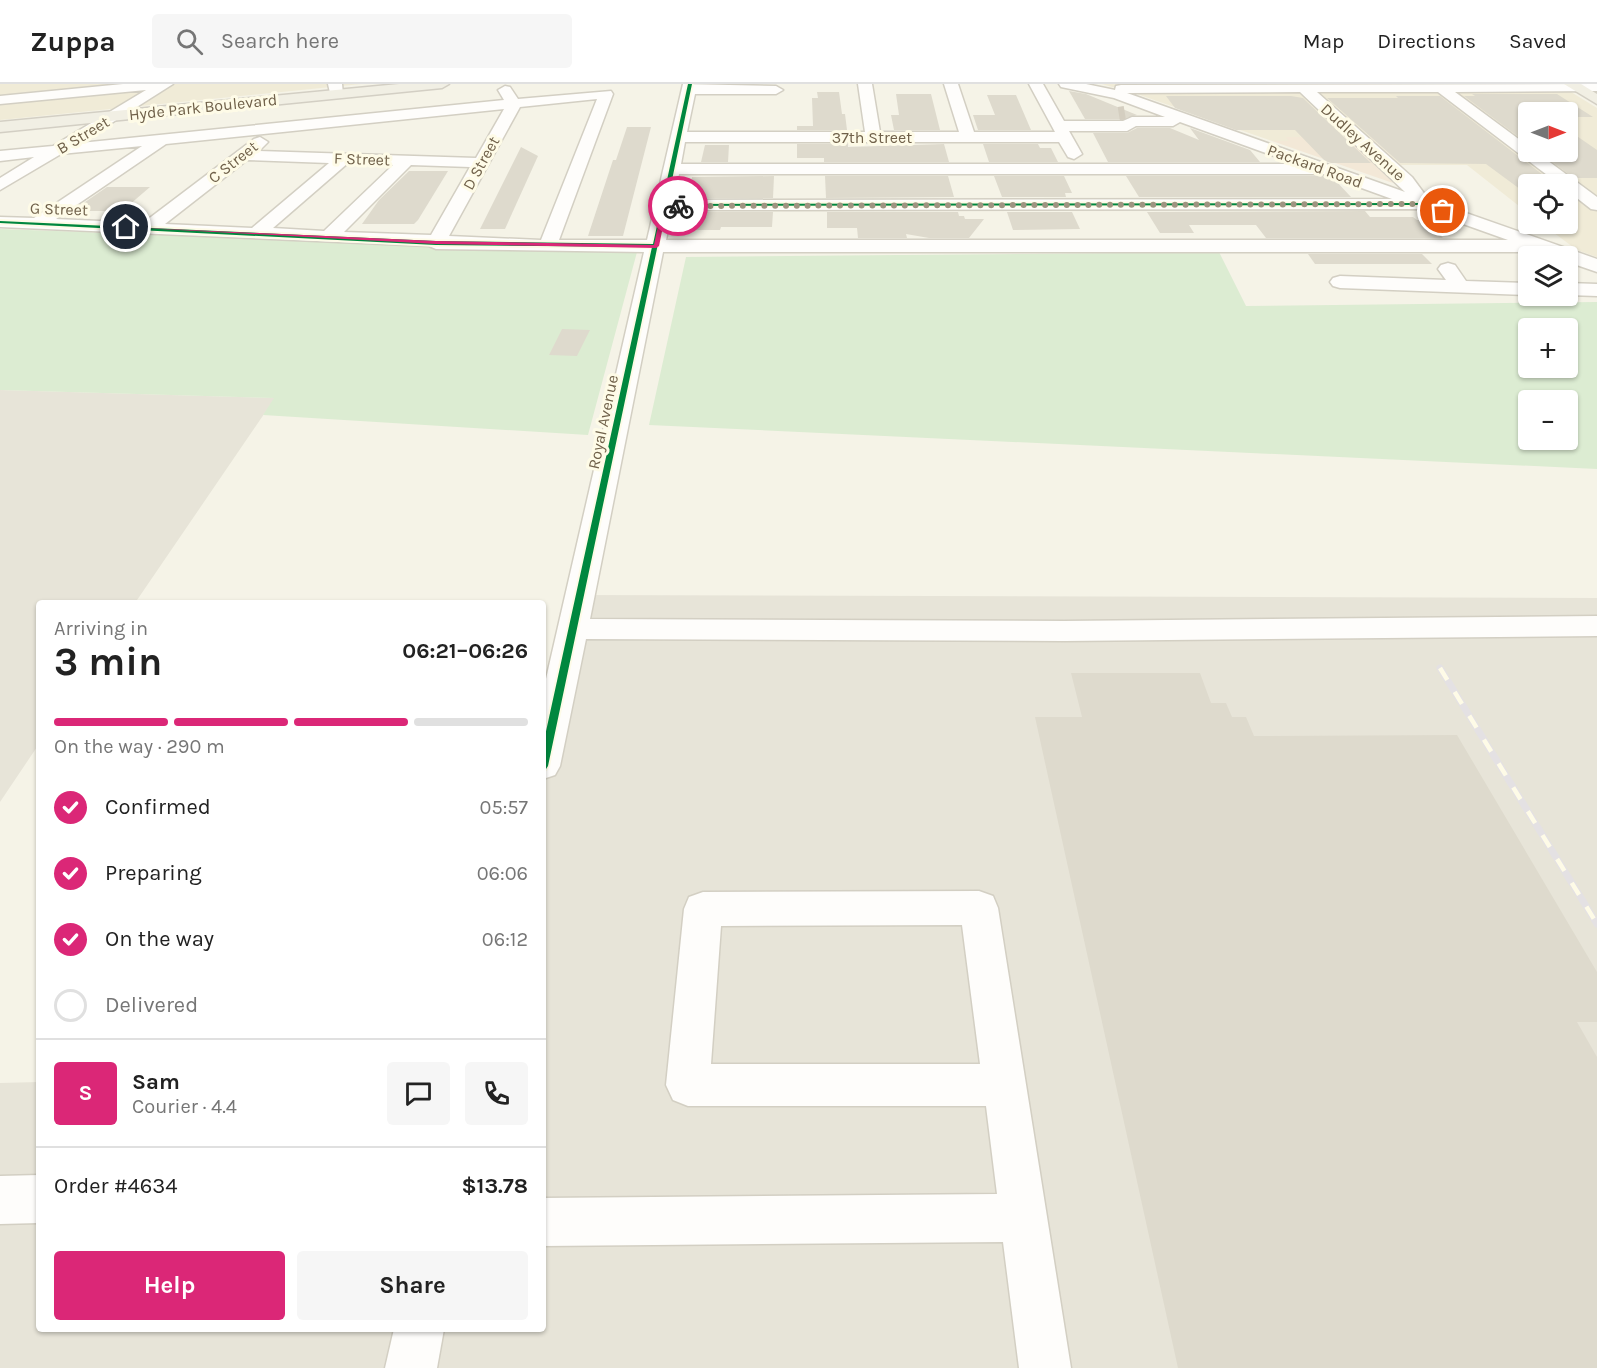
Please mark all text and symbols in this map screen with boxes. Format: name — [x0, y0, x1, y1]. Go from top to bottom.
search box — [152, 14, 572, 68]
text: Zuppa — [30, 25, 116, 58]
icon: search — [173, 25, 206, 58]
text: Search here — [221, 28, 339, 54]
text: Map — [1303, 29, 1344, 53]
text: Directions — [1377, 29, 1476, 53]
text: Saved — [1509, 29, 1567, 53]
street label: Hyde Park Boulevard — [128, 90, 278, 124]
street label: Dudley Avenue — [1317, 99, 1409, 185]
north arrow — [1518, 102, 1578, 162]
map controls — [1518, 102, 1578, 450]
street label: B Street — [53, 112, 113, 158]
street label: 37th Street — [832, 128, 912, 147]
street label: D Street — [459, 133, 503, 193]
street label: C Street — [204, 137, 262, 187]
street label: Packard Road — [1265, 140, 1365, 192]
street label: F Street — [334, 149, 390, 169]
button: locate — [1518, 174, 1578, 234]
courier — [648, 176, 708, 236]
pin — [1417, 185, 1468, 236]
icon: bike — [662, 190, 695, 223]
icon: bag — [1426, 194, 1459, 227]
street label: G Street — [30, 198, 88, 220]
pin — [100, 201, 151, 252]
icon: home — [109, 210, 142, 243]
button: layers — [1518, 246, 1578, 306]
button: + — [1518, 318, 1578, 378]
street label: Royal Avenue — [584, 373, 622, 471]
button: − — [1518, 390, 1578, 450]
text: Arriving in — [54, 617, 148, 640]
text: 06:21–06:26 — [402, 638, 528, 664]
text: 3 min — [54, 639, 162, 685]
text: On the way · 290 m — [54, 735, 225, 758]
icon: check — [54, 791, 87, 824]
text: Confirmed — [105, 794, 211, 820]
text: 05:57 — [480, 796, 528, 819]
icon: check — [54, 857, 87, 890]
text: Preparing — [105, 860, 202, 886]
text: 06:06 — [477, 862, 528, 885]
icon: check — [54, 923, 87, 956]
text: On the way — [105, 926, 214, 952]
text: 06:12 — [482, 928, 528, 951]
text: Delivered — [105, 992, 198, 1018]
button: chat — [387, 1062, 450, 1125]
button: phone — [465, 1062, 528, 1125]
text: Sam — [132, 1069, 180, 1095]
text: S — [78, 1080, 93, 1106]
text: Courier · 4.4 — [132, 1095, 237, 1118]
text: Order #4634 — [54, 1173, 178, 1199]
text: $13.78 — [461, 1173, 528, 1199]
button: Help — [54, 1251, 285, 1320]
button: Share — [297, 1251, 528, 1320]

